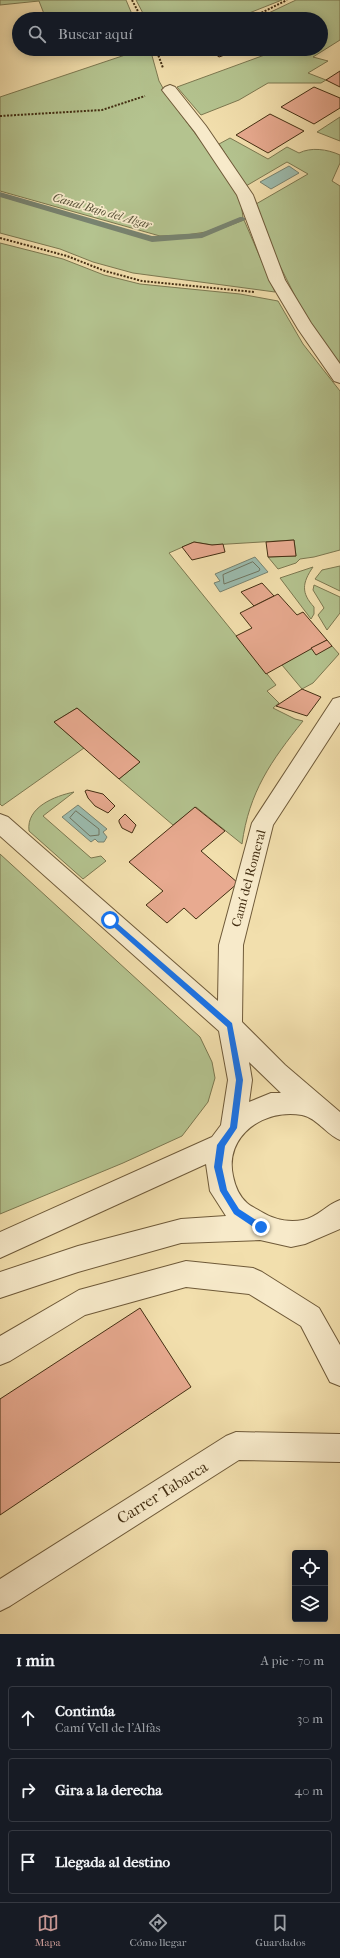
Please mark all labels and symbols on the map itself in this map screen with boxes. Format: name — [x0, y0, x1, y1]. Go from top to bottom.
water label: Canal Bajo del Algar — [51, 190, 154, 232]
street label: Camí del Romeral — [228, 827, 269, 928]
route start — [101, 911, 119, 929]
route end — [252, 1218, 270, 1236]
street label: Carrer Tabarca — [113, 1457, 212, 1528]

